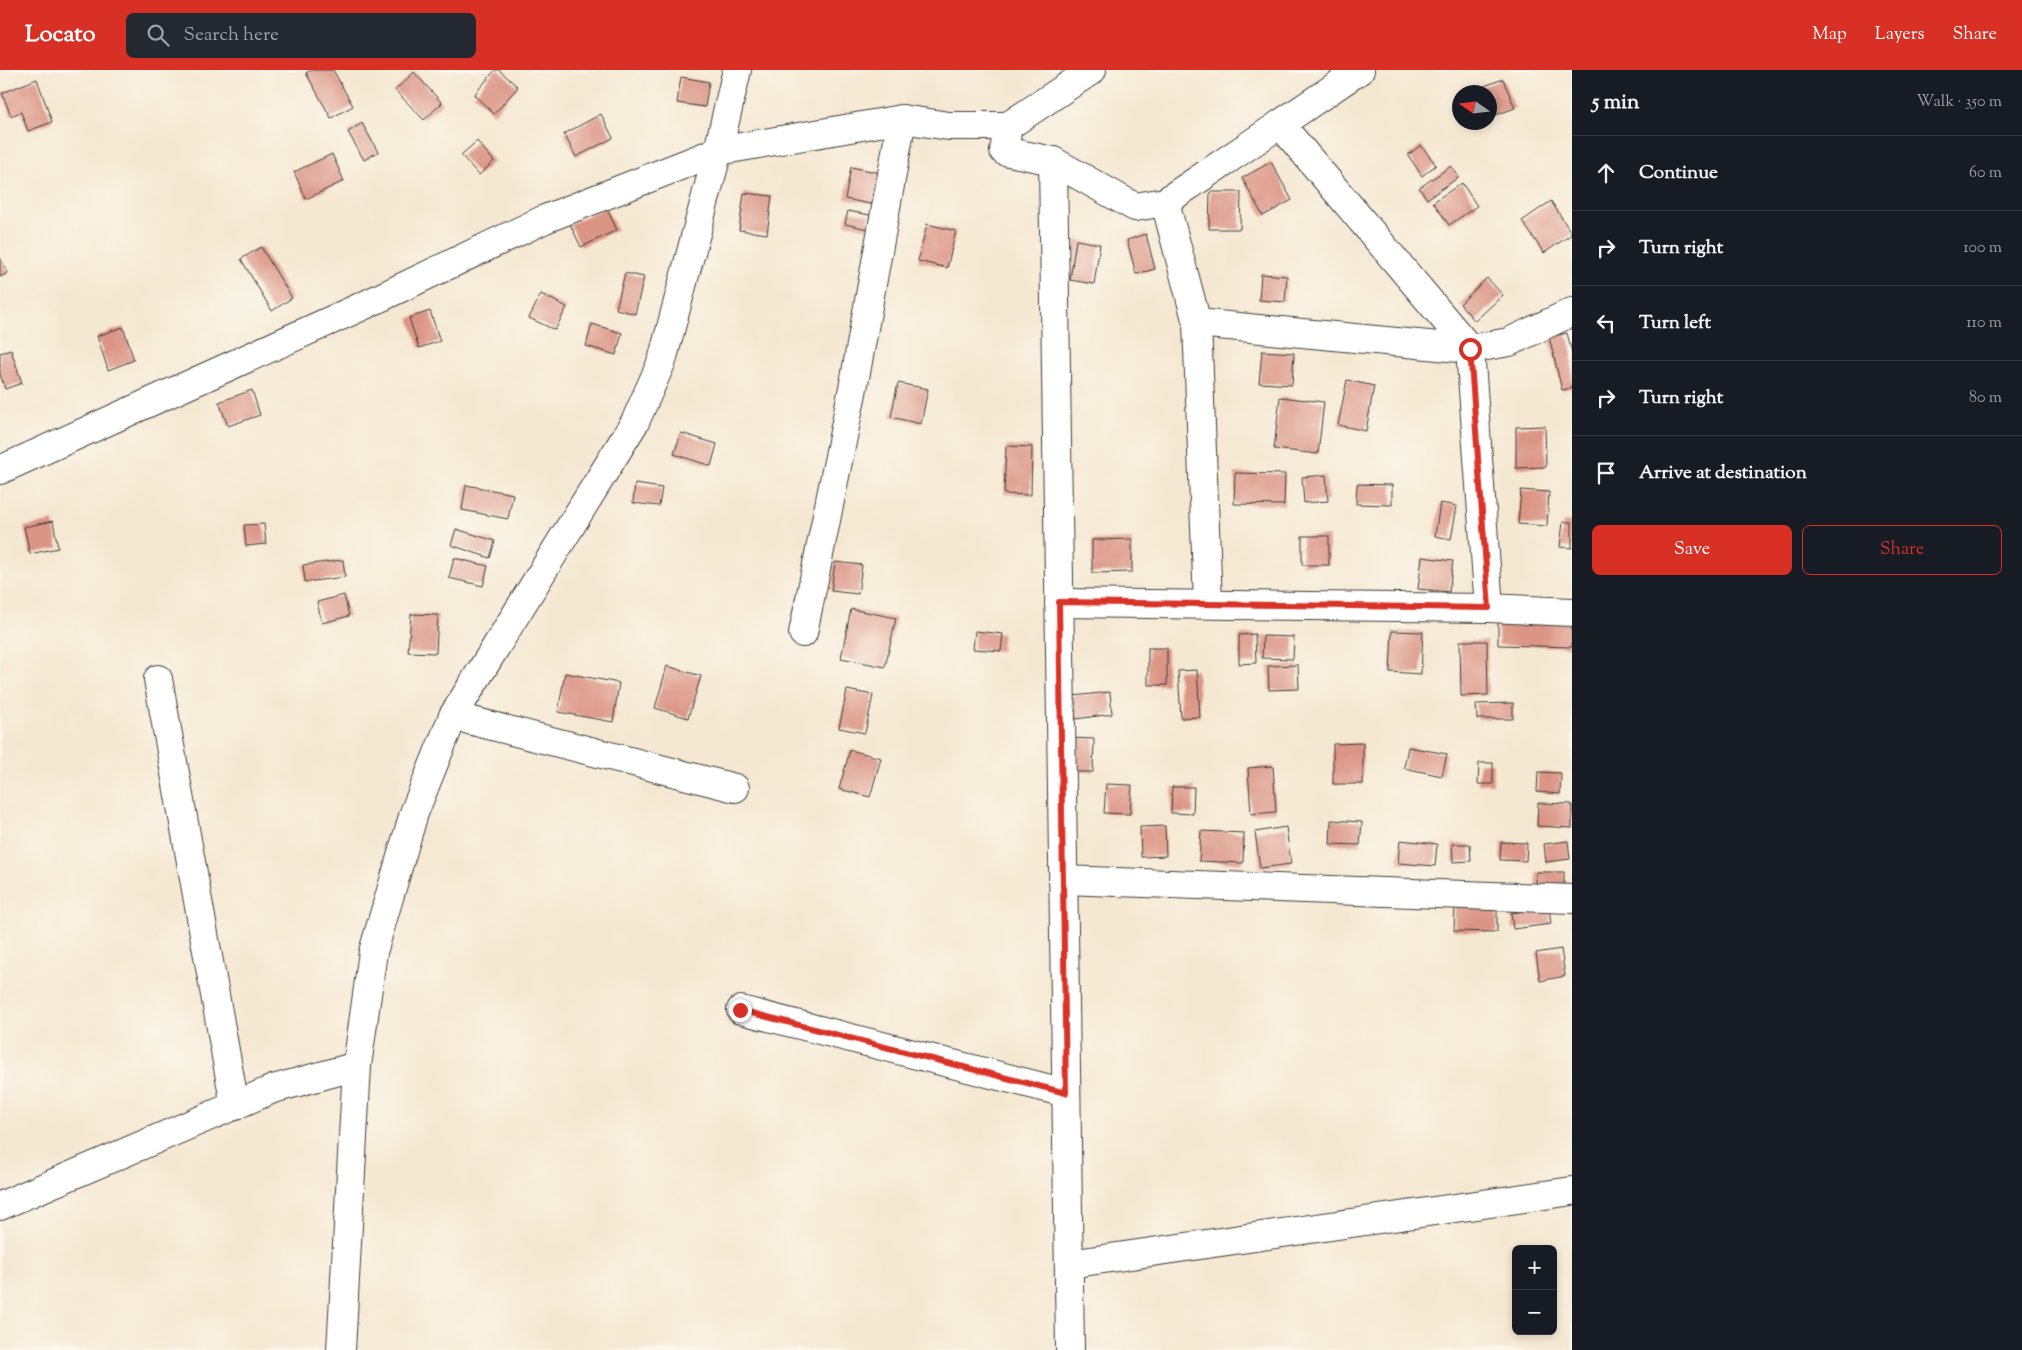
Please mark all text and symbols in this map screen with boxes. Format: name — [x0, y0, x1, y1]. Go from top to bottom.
search box — [126, 13, 476, 58]
text: Locato — [25, 18, 96, 52]
icon: search — [144, 21, 172, 49]
text: Search here — [184, 22, 279, 49]
text: Map — [1812, 22, 1847, 48]
text: Layers — [1875, 22, 1925, 48]
text: Share — [1953, 22, 1997, 48]
north arrow — [1452, 85, 1497, 130]
text: 5 min — [1592, 88, 1639, 118]
text: Walk · 350 m — [1917, 91, 2002, 114]
icon: ahead — [1592, 159, 1620, 187]
text: Continue — [1639, 160, 1718, 187]
text: 60 m — [1969, 162, 2002, 185]
icon: right — [1592, 234, 1620, 262]
text: Turn right — [1639, 235, 1723, 262]
text: 100 m — [1963, 237, 2002, 260]
icon: left — [1592, 309, 1620, 337]
text: Turn left — [1639, 310, 1711, 337]
text: 110 m — [1966, 312, 2002, 335]
route start — [1459, 338, 1482, 361]
icon: right — [1592, 384, 1620, 412]
text: Turn right — [1639, 385, 1723, 412]
text: 80 m — [1969, 387, 2002, 410]
icon: arrive — [1592, 459, 1620, 487]
text: Arrive at destination — [1639, 460, 1807, 487]
button: Save — [1592, 525, 1792, 575]
button: Share — [1802, 525, 2002, 575]
route end — [729, 999, 752, 1022]
map controls — [1512, 1245, 1557, 1335]
button: + — [1512, 1245, 1557, 1290]
button: − — [1512, 1290, 1557, 1335]

